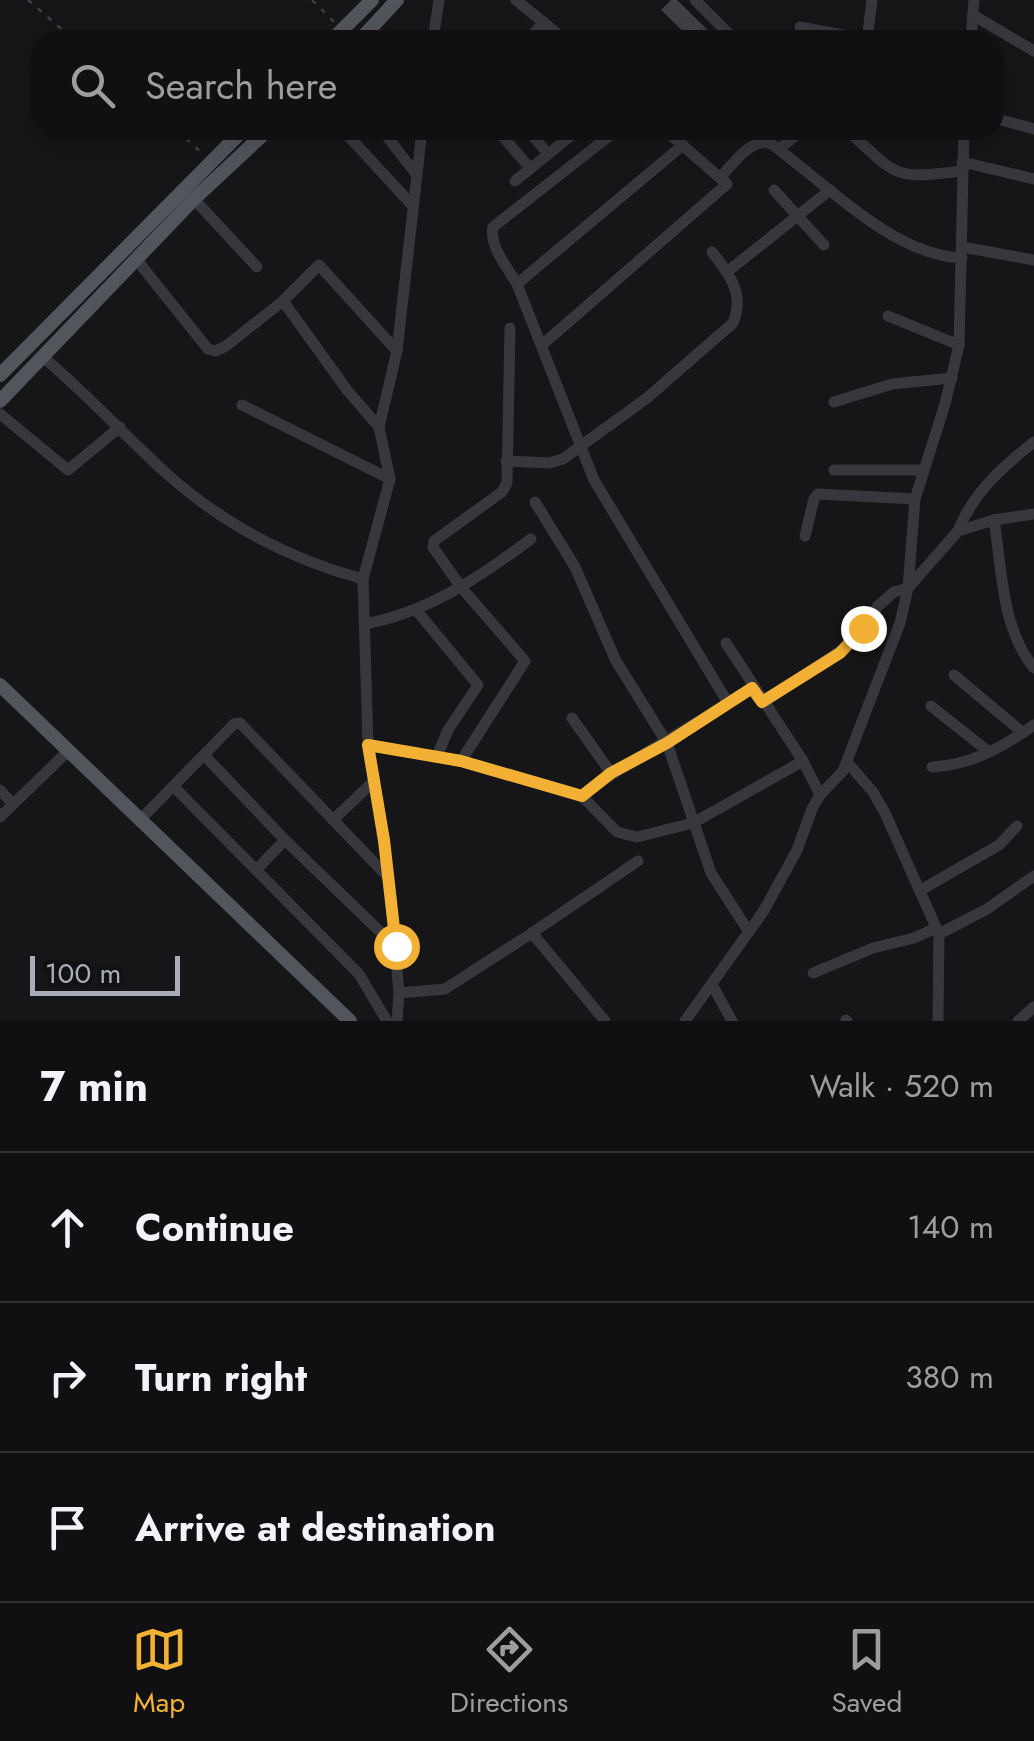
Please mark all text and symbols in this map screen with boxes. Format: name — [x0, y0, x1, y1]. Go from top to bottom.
search box — [30, 30, 1004, 140]
icon: search — [65, 58, 120, 113]
text: Search here — [145, 58, 337, 113]
route end — [841, 606, 887, 652]
route start — [374, 924, 420, 970]
scale bar — [30, 951, 180, 996]
text: 100 m — [45, 953, 121, 994]
text: 7 min — [40, 1056, 148, 1117]
text: Walk · 520 m — [810, 1063, 994, 1109]
icon: ahead — [40, 1200, 95, 1255]
text: Continue — [135, 1200, 294, 1255]
text: 140 m — [907, 1204, 994, 1250]
icon: right — [40, 1350, 95, 1405]
text: Turn right — [135, 1350, 307, 1405]
text: 380 m — [905, 1354, 994, 1400]
icon: arrive — [40, 1500, 95, 1555]
text: Arrive at destination — [135, 1500, 496, 1555]
tab: Map — [132, 1622, 187, 1723]
tab: Directions — [450, 1622, 568, 1723]
tab: Saved — [831, 1622, 902, 1723]

